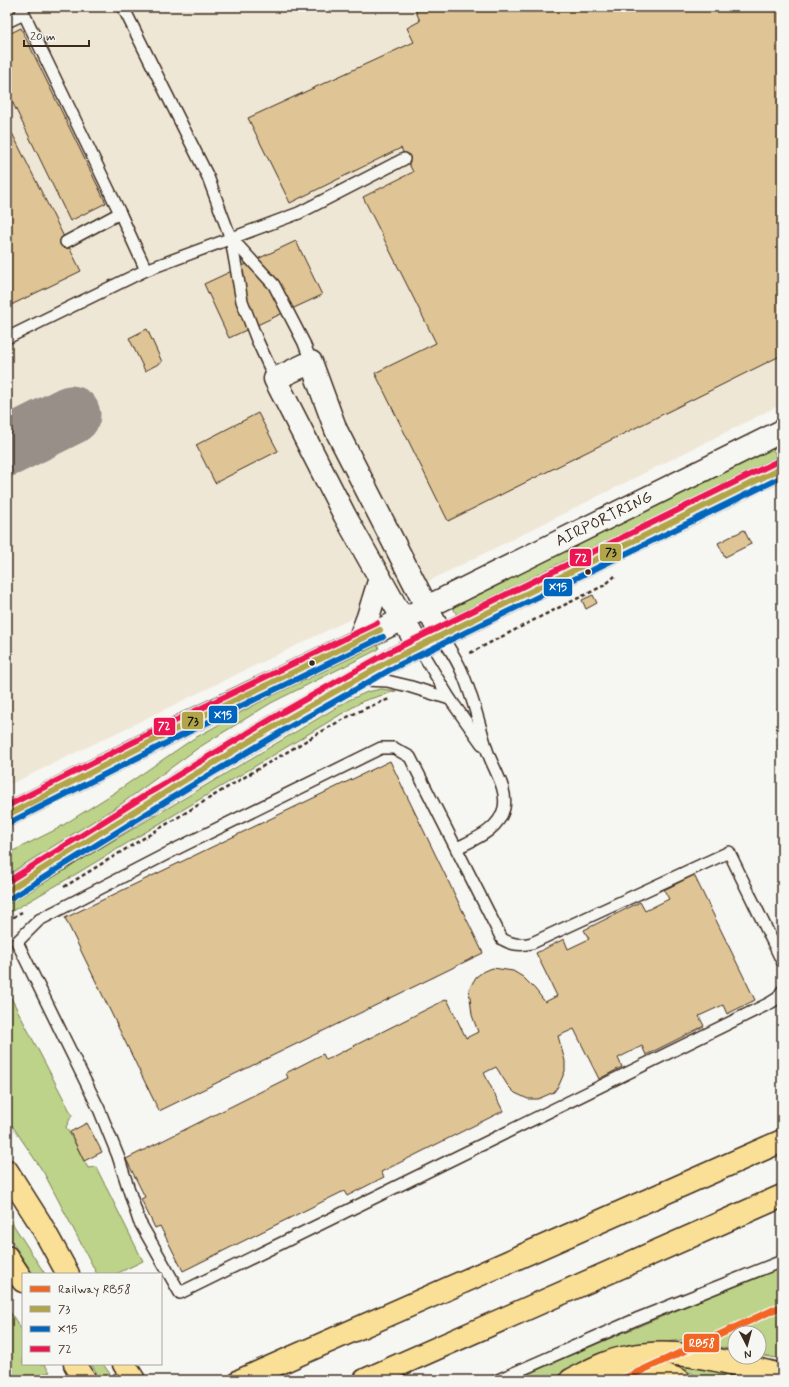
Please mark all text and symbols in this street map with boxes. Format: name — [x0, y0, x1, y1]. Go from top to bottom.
scale bar — [24, 22, 89, 48]
text: 20 m — [30, 29, 56, 45]
street label: AIRPORTRING — [552, 486, 656, 552]
line badge: 73 — [599, 543, 622, 562]
text: 73 — [605, 546, 617, 560]
line badge: 72 — [569, 548, 592, 567]
text: 72 — [575, 552, 587, 566]
unlabelled marker — [583, 567, 593, 577]
line badge: X15 — [543, 578, 573, 597]
text: X15 — [549, 581, 567, 595]
unlabelled marker — [307, 658, 317, 668]
line badge: X15 — [208, 705, 238, 724]
text: X15 — [214, 709, 232, 723]
line badge: 73 — [181, 711, 204, 730]
text: 73 — [187, 715, 199, 729]
line badge: 72 — [153, 717, 176, 736]
text: 72 — [158, 720, 170, 734]
legend — [22, 1273, 162, 1365]
text: Railway RB58 — [58, 1282, 131, 1298]
text: 73 — [58, 1302, 70, 1318]
text: X15 — [58, 1322, 77, 1338]
north arrow — [727, 1325, 767, 1365]
line badge: RB58 — [683, 1333, 720, 1353]
text: RB58 — [689, 1337, 715, 1351]
text: 72 — [58, 1342, 72, 1358]
text: N — [744, 1347, 752, 1361]

